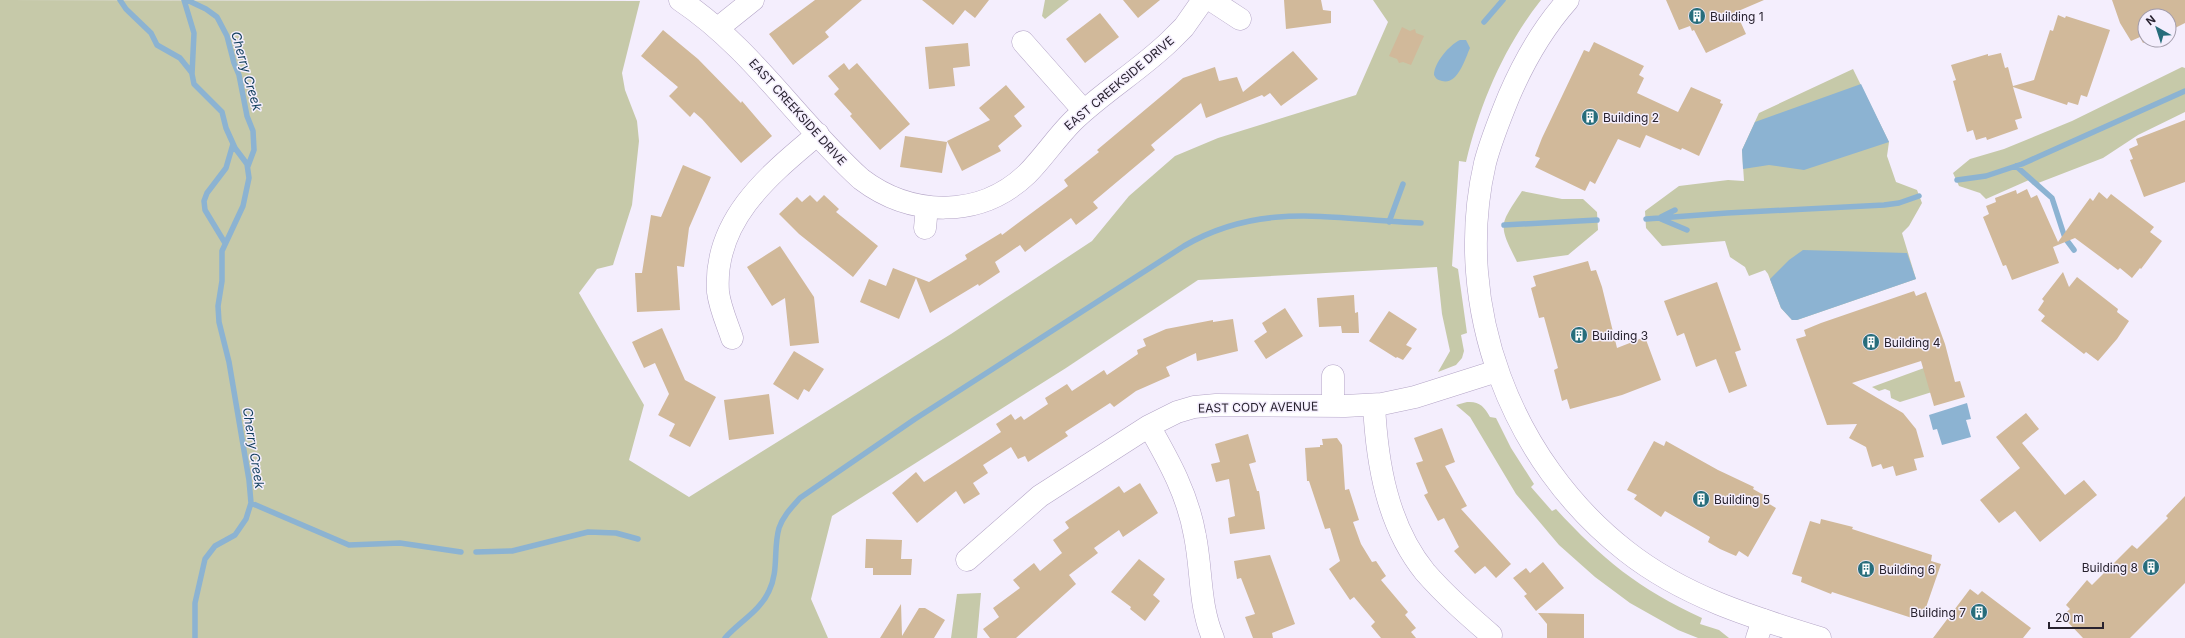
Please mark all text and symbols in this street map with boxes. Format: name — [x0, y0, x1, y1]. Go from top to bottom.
building icon: Building 1 — [1687, 6, 1707, 26]
north arrow — [2137, 8, 2177, 48]
place label: Building 1 — [1710, 9, 1764, 24]
text: N — [2143, 12, 2158, 28]
water label: Cherry Creek — [228, 29, 266, 113]
street label: EAST CREEKSIDE DRIVE — [1061, 33, 1177, 133]
street label: EAST CREEKSIDE DRIVE — [746, 56, 850, 168]
building icon: Building 2 — [1580, 107, 1600, 127]
place label: Building 2 — [1603, 110, 1659, 125]
building icon: Building 3 — [1569, 325, 1589, 345]
place label: Building 3 — [1592, 328, 1648, 343]
building icon: Building 4 — [1861, 332, 1881, 352]
place label: Building 4 — [1884, 335, 1941, 350]
street label: EAST CODY AVENUE — [1198, 398, 1318, 416]
water label: Cherry Creek — [240, 406, 268, 491]
building icon: Building 5 — [1691, 489, 1711, 509]
place label: Building 5 — [1714, 492, 1770, 507]
building icon: Building 8 — [2141, 557, 2161, 577]
building icon: Building 6 — [1856, 559, 1876, 579]
place label: Building 8 — [2082, 560, 2138, 575]
place label: Building 6 — [1879, 562, 1935, 577]
building icon: Building 7 — [1969, 602, 1989, 622]
scale bar — [2049, 604, 2103, 630]
place label: Building 7 — [1910, 605, 1966, 620]
text: 20 m — [2055, 610, 2084, 625]

